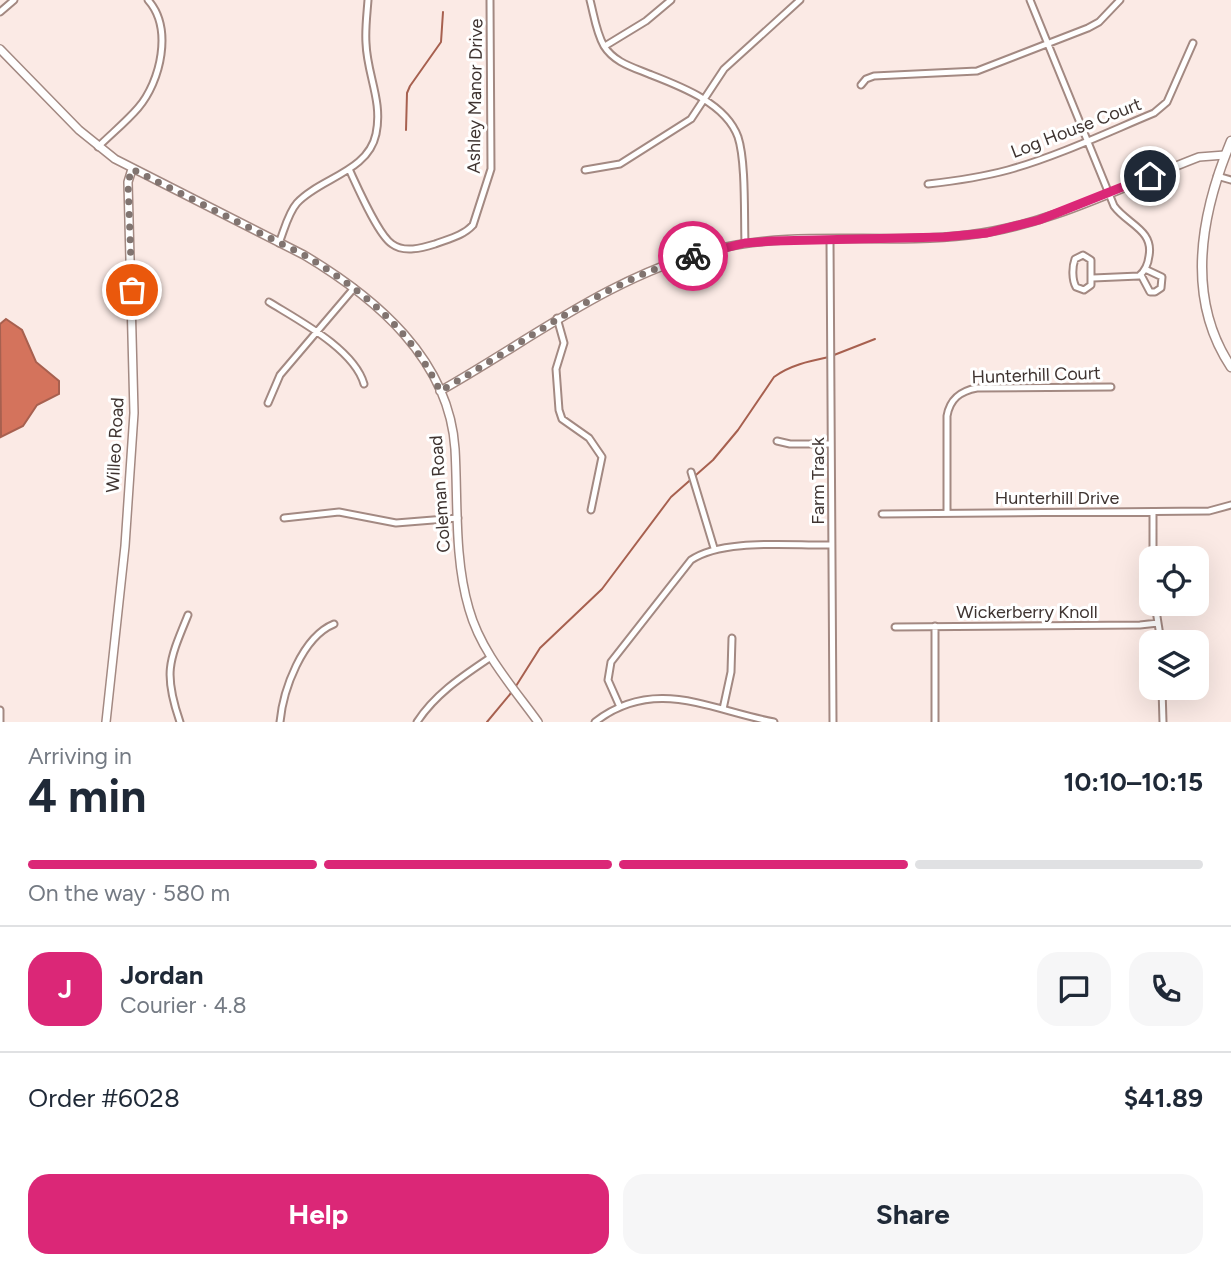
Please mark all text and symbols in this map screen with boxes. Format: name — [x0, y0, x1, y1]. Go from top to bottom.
street label: Ashley Manor Drive — [463, 18, 487, 174]
street label: Log House Court — [1008, 93, 1144, 163]
pin — [1120, 146, 1180, 206]
icon: home — [1131, 157, 1169, 195]
courier — [658, 221, 728, 291]
icon: bike — [674, 237, 712, 275]
pin — [102, 260, 162, 320]
icon: bag — [113, 271, 151, 309]
street label: Hunterhill Court — [971, 362, 1101, 388]
street label: Willeo Road — [102, 397, 128, 493]
street label: Coleman Road — [425, 435, 455, 553]
street label: Farm Track — [807, 437, 829, 525]
street label: Hunterhill Drive — [995, 487, 1119, 509]
map controls — [1139, 546, 1209, 700]
button: locate — [1139, 546, 1209, 616]
street label: Wickerberry Knoll — [956, 601, 1098, 623]
button: layers — [1139, 630, 1209, 700]
text: Arriving in — [28, 742, 132, 770]
text: 10:10–10:15 — [1064, 766, 1203, 798]
text: 4 min — [28, 768, 146, 824]
text: On the way · 580 m — [28, 879, 230, 907]
button: chat — [1037, 952, 1111, 1026]
button: phone — [1129, 952, 1203, 1026]
text: Jordan — [120, 959, 203, 991]
text: J — [58, 973, 72, 1005]
text: Courier · 4.8 — [120, 991, 247, 1019]
text: Order #6028 — [28, 1082, 180, 1114]
text: $41.89 — [1124, 1082, 1203, 1114]
button: Help — [28, 1174, 609, 1254]
button: Share — [623, 1174, 1203, 1254]

